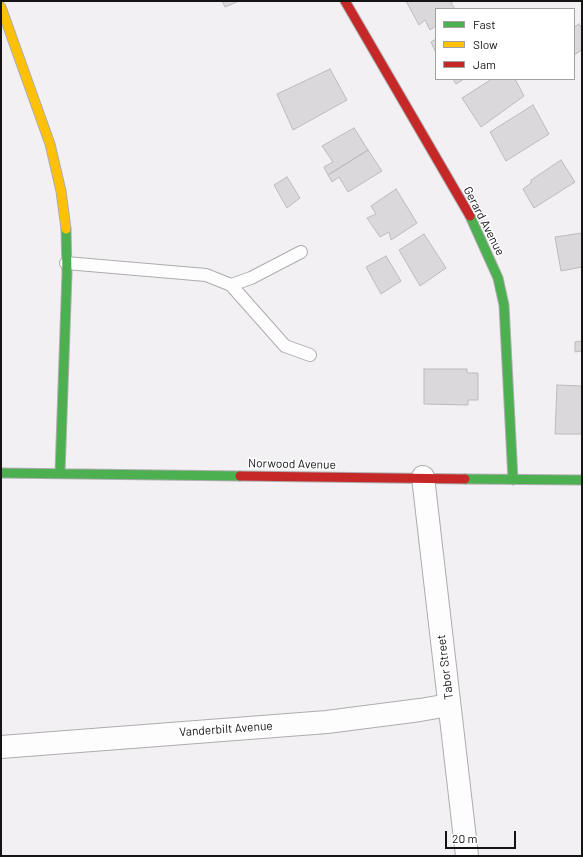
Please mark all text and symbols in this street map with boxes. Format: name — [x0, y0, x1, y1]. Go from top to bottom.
legend — [435, 8, 575, 80]
text: Fast — [473, 17, 496, 31]
text: Slow — [473, 37, 498, 51]
text: Jam — [473, 57, 496, 71]
street label: Gerard Avenue — [460, 184, 508, 258]
street label: Norwood Avenue — [248, 456, 336, 472]
street label: Tabor Street — [434, 634, 456, 700]
street label: Vanderbilt Avenue — [179, 719, 273, 739]
scale bar — [447, 823, 518, 849]
text: 20 m — [452, 831, 478, 845]

